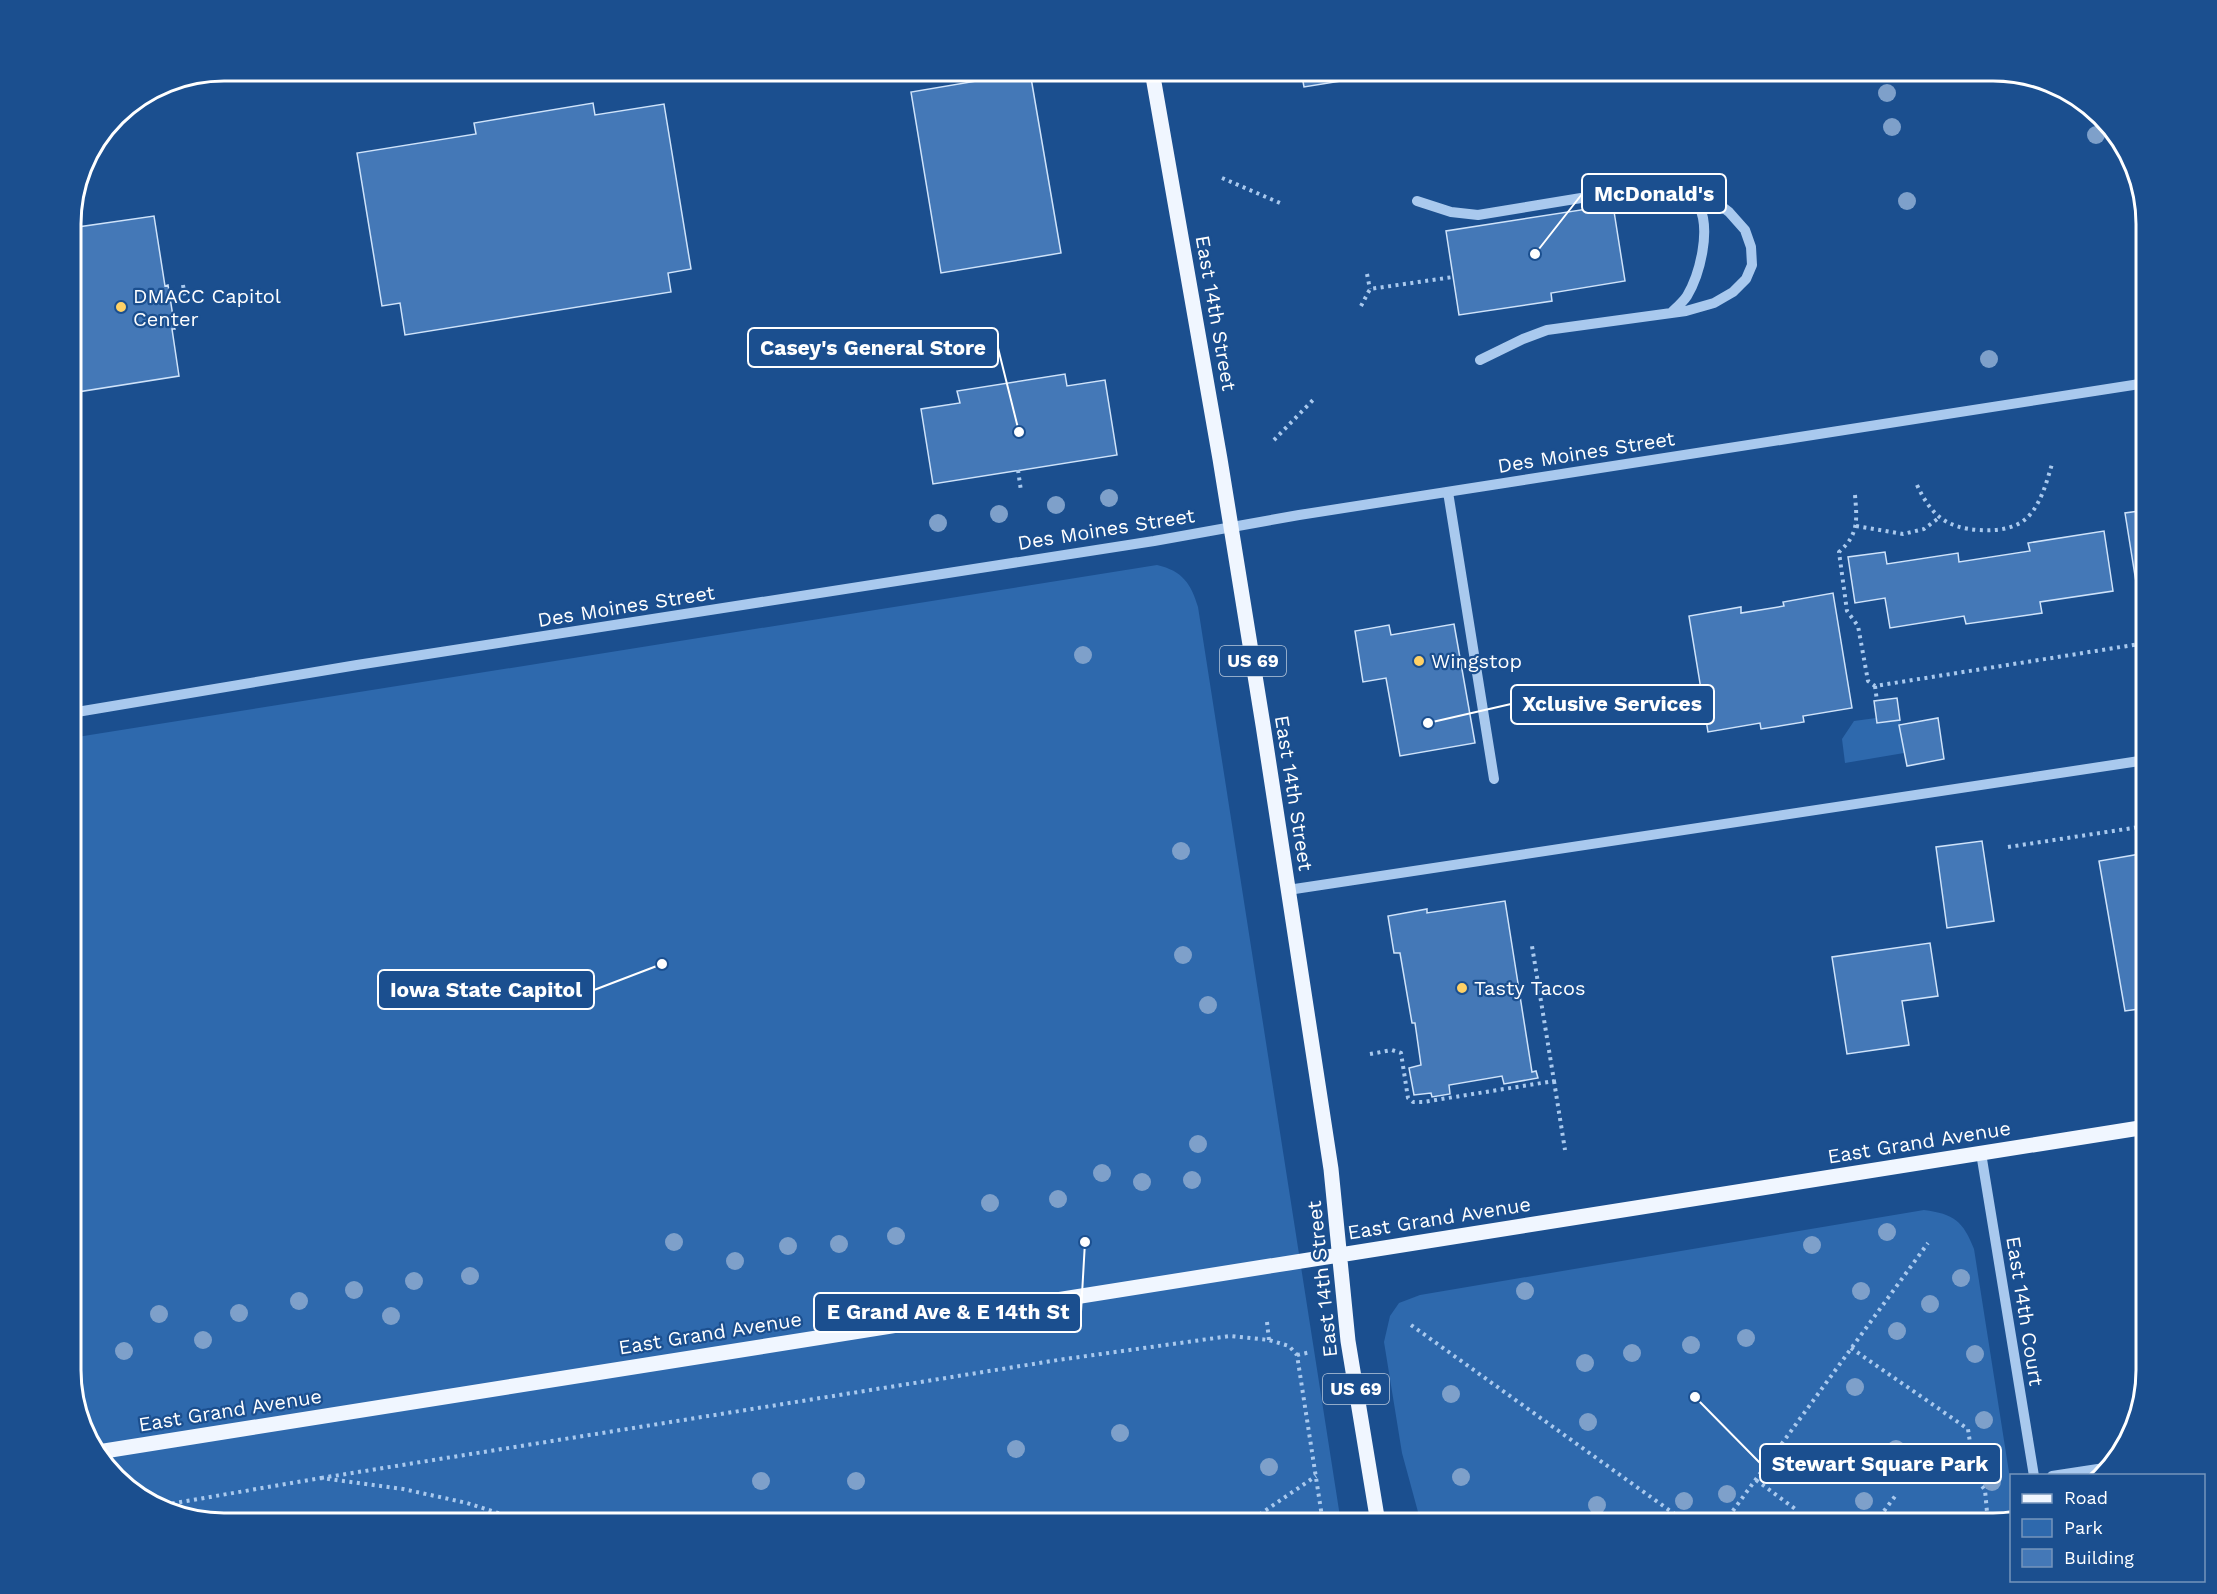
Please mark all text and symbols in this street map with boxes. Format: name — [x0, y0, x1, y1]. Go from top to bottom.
callout: McDonald's — [1582, 174, 1726, 213]
text: McDonald's — [1594, 181, 1714, 206]
street label: East 14th Street — [1191, 233, 1242, 393]
place label: DMACC Capitol Center — [133, 284, 281, 331]
marker: DMACC Capitol Center — [114, 300, 128, 314]
callout: Casey's General Store — [748, 328, 998, 367]
text: Casey's General Store — [760, 335, 986, 360]
street label: Des Moines Street — [1496, 426, 1677, 478]
street label: Des Moines Street — [1016, 503, 1197, 555]
street label: Des Moines Street — [536, 580, 717, 632]
road number: US 69 — [1220, 646, 1286, 676]
place label: Wingstop — [1431, 649, 1522, 673]
marker: Wingstop — [1412, 654, 1426, 668]
callout: Xclusive Services — [1511, 685, 1714, 724]
text: Xclusive Services — [1522, 691, 1702, 716]
street label: East 14th Street — [1270, 713, 1318, 873]
callout: Iowa State Capitol — [378, 970, 594, 1009]
place label: Tasty Tacos — [1474, 976, 1586, 1000]
text: Iowa State Capitol — [390, 977, 582, 1002]
marker: Tasty Tacos — [1455, 981, 1469, 995]
street label: East Grand Avenue — [1826, 1116, 2012, 1168]
street label: East Grand Avenue — [1346, 1192, 1532, 1244]
street label: East 14th Street — [1302, 1199, 1342, 1358]
street label: East 14th Court — [2001, 1235, 2049, 1388]
callout: E Grand Ave & E 14th St — [814, 1293, 1081, 1332]
text: E Grand Ave & E 14th St — [827, 1299, 1069, 1324]
street label: East Grand Avenue — [617, 1307, 803, 1359]
road number: US 69 — [1323, 1374, 1389, 1404]
street label: East Grand Avenue — [137, 1384, 323, 1436]
callout: Stewart Square Park — [1760, 1444, 2001, 1483]
text: Stewart Square Park — [1772, 1451, 1989, 1476]
legend — [2010, 1474, 2205, 1582]
text: Road — [2064, 1487, 2108, 1508]
text: Park — [2064, 1517, 2103, 1538]
text: Building — [2064, 1547, 2134, 1568]

